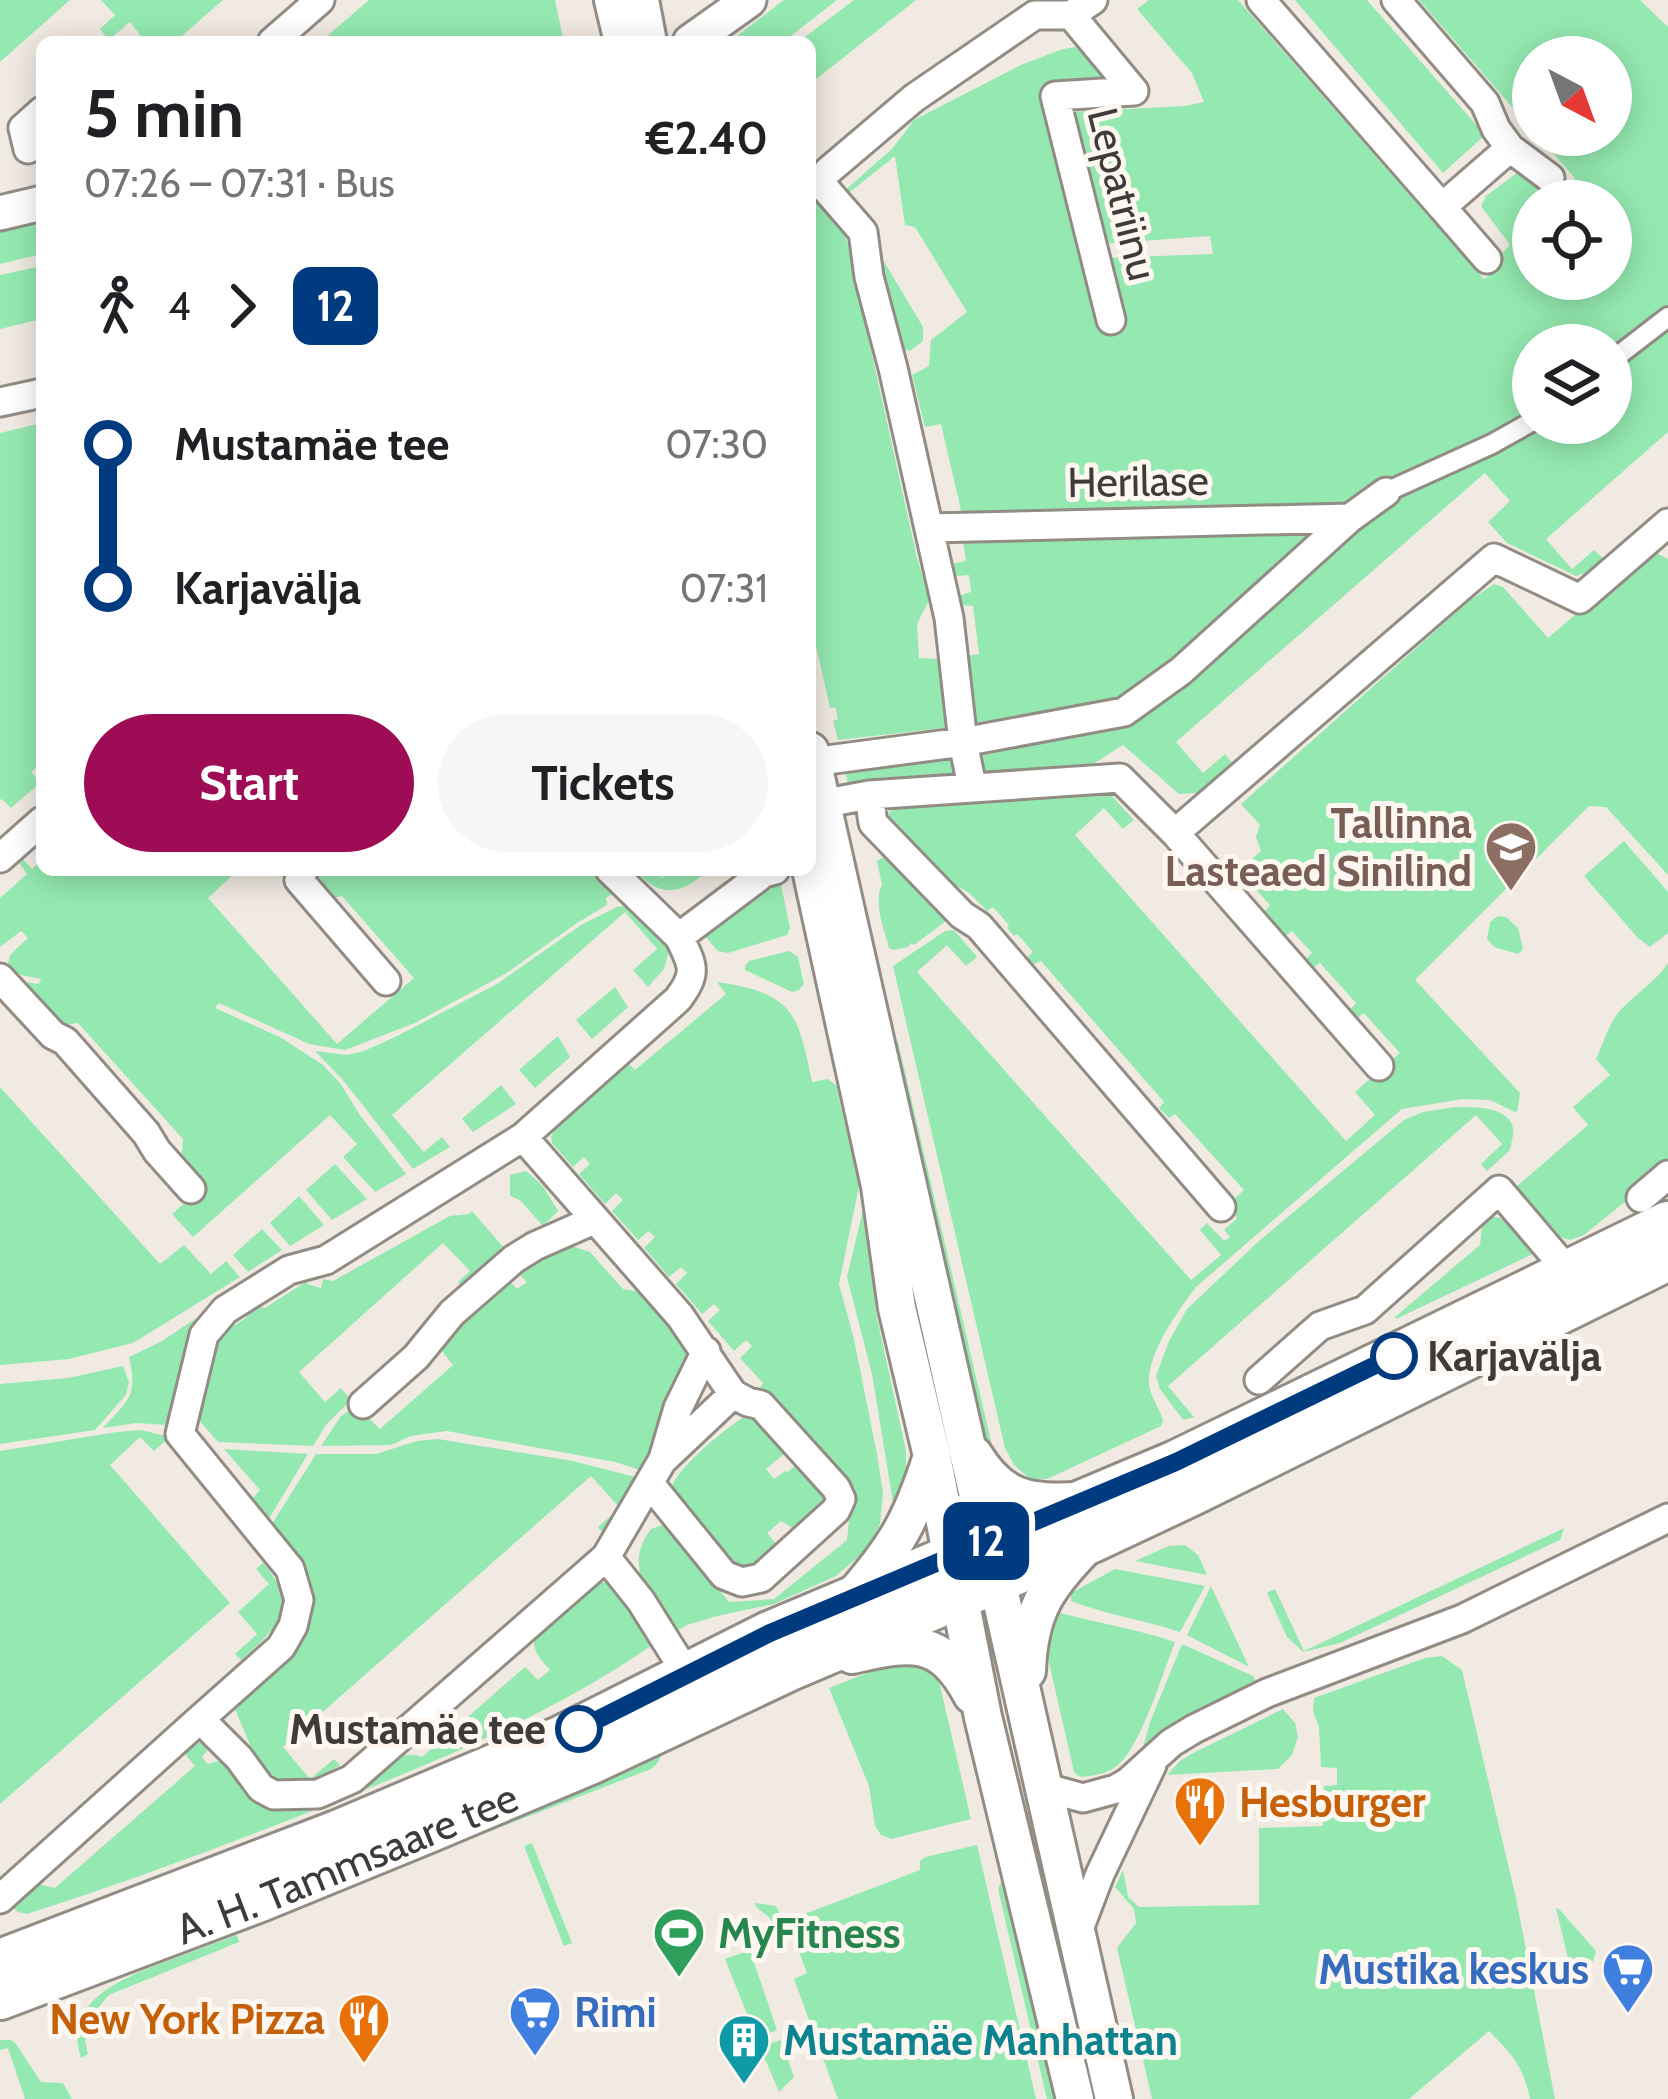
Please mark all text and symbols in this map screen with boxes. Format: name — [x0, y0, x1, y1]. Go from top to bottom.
north arrow — [1512, 36, 1632, 156]
map controls — [1512, 36, 1632, 444]
text: 5 min — [84, 73, 244, 154]
street label: Lepatriinu — [1076, 102, 1170, 286]
text: €2.40 — [646, 111, 768, 165]
text: 07:26 – 07:31 · Bus — [84, 159, 395, 207]
button: locate — [1512, 180, 1632, 300]
icon: walk — [84, 273, 150, 339]
icon: forward — [209, 273, 275, 339]
text: 12 — [317, 280, 354, 332]
text: 4 — [168, 282, 191, 330]
button: layers — [1512, 324, 1632, 444]
text: Mustamäe tee — [174, 417, 449, 471]
text: 07:30 — [665, 420, 768, 468]
street label: Herilase — [1067, 454, 1209, 508]
text: Karjavälja — [174, 561, 361, 615]
text: 07:31 — [680, 564, 768, 612]
button: Start — [84, 714, 414, 852]
button: Tickets — [438, 714, 768, 852]
place label: Tallinna Lasteaed Sinilind — [1165, 797, 1472, 897]
school or university icon: Tallinna Lasteaed Sinilind — [1483, 819, 1539, 893]
place label: Karjavälja — [1427, 1330, 1602, 1382]
marker: Karjavälja — [1372, 1334, 1416, 1378]
line badge: 12 — [932, 1502, 1040, 1580]
text: 12 — [967, 1515, 1005, 1567]
place label: Mustamäe tee — [289, 1703, 546, 1755]
marker: Mustamäe tee — [557, 1707, 601, 1751]
street label: A. H. Tammsaare tee — [169, 1771, 525, 1955]
restaurant icon: Hesburger — [1172, 1774, 1228, 1848]
place label: Hesburger — [1239, 1776, 1426, 1828]
sports icon: MyFitness — [651, 1905, 707, 1979]
place label: MyFitness — [718, 1907, 901, 1959]
supermarket icon: Mustika keskus — [1600, 1941, 1656, 2015]
place label: Mustika keskus — [1318, 1943, 1589, 1995]
supermarket icon: Rimi — [507, 1984, 563, 2058]
place label: Rimi — [574, 1986, 657, 2038]
restaurant icon: New York Pizza — [336, 1991, 392, 2065]
place label: New York Pizza — [49, 1993, 325, 2045]
building icon: Mustamäe Manhattan — [716, 2012, 772, 2086]
place label: Mustamäe Manhattan — [783, 2014, 1178, 2066]

